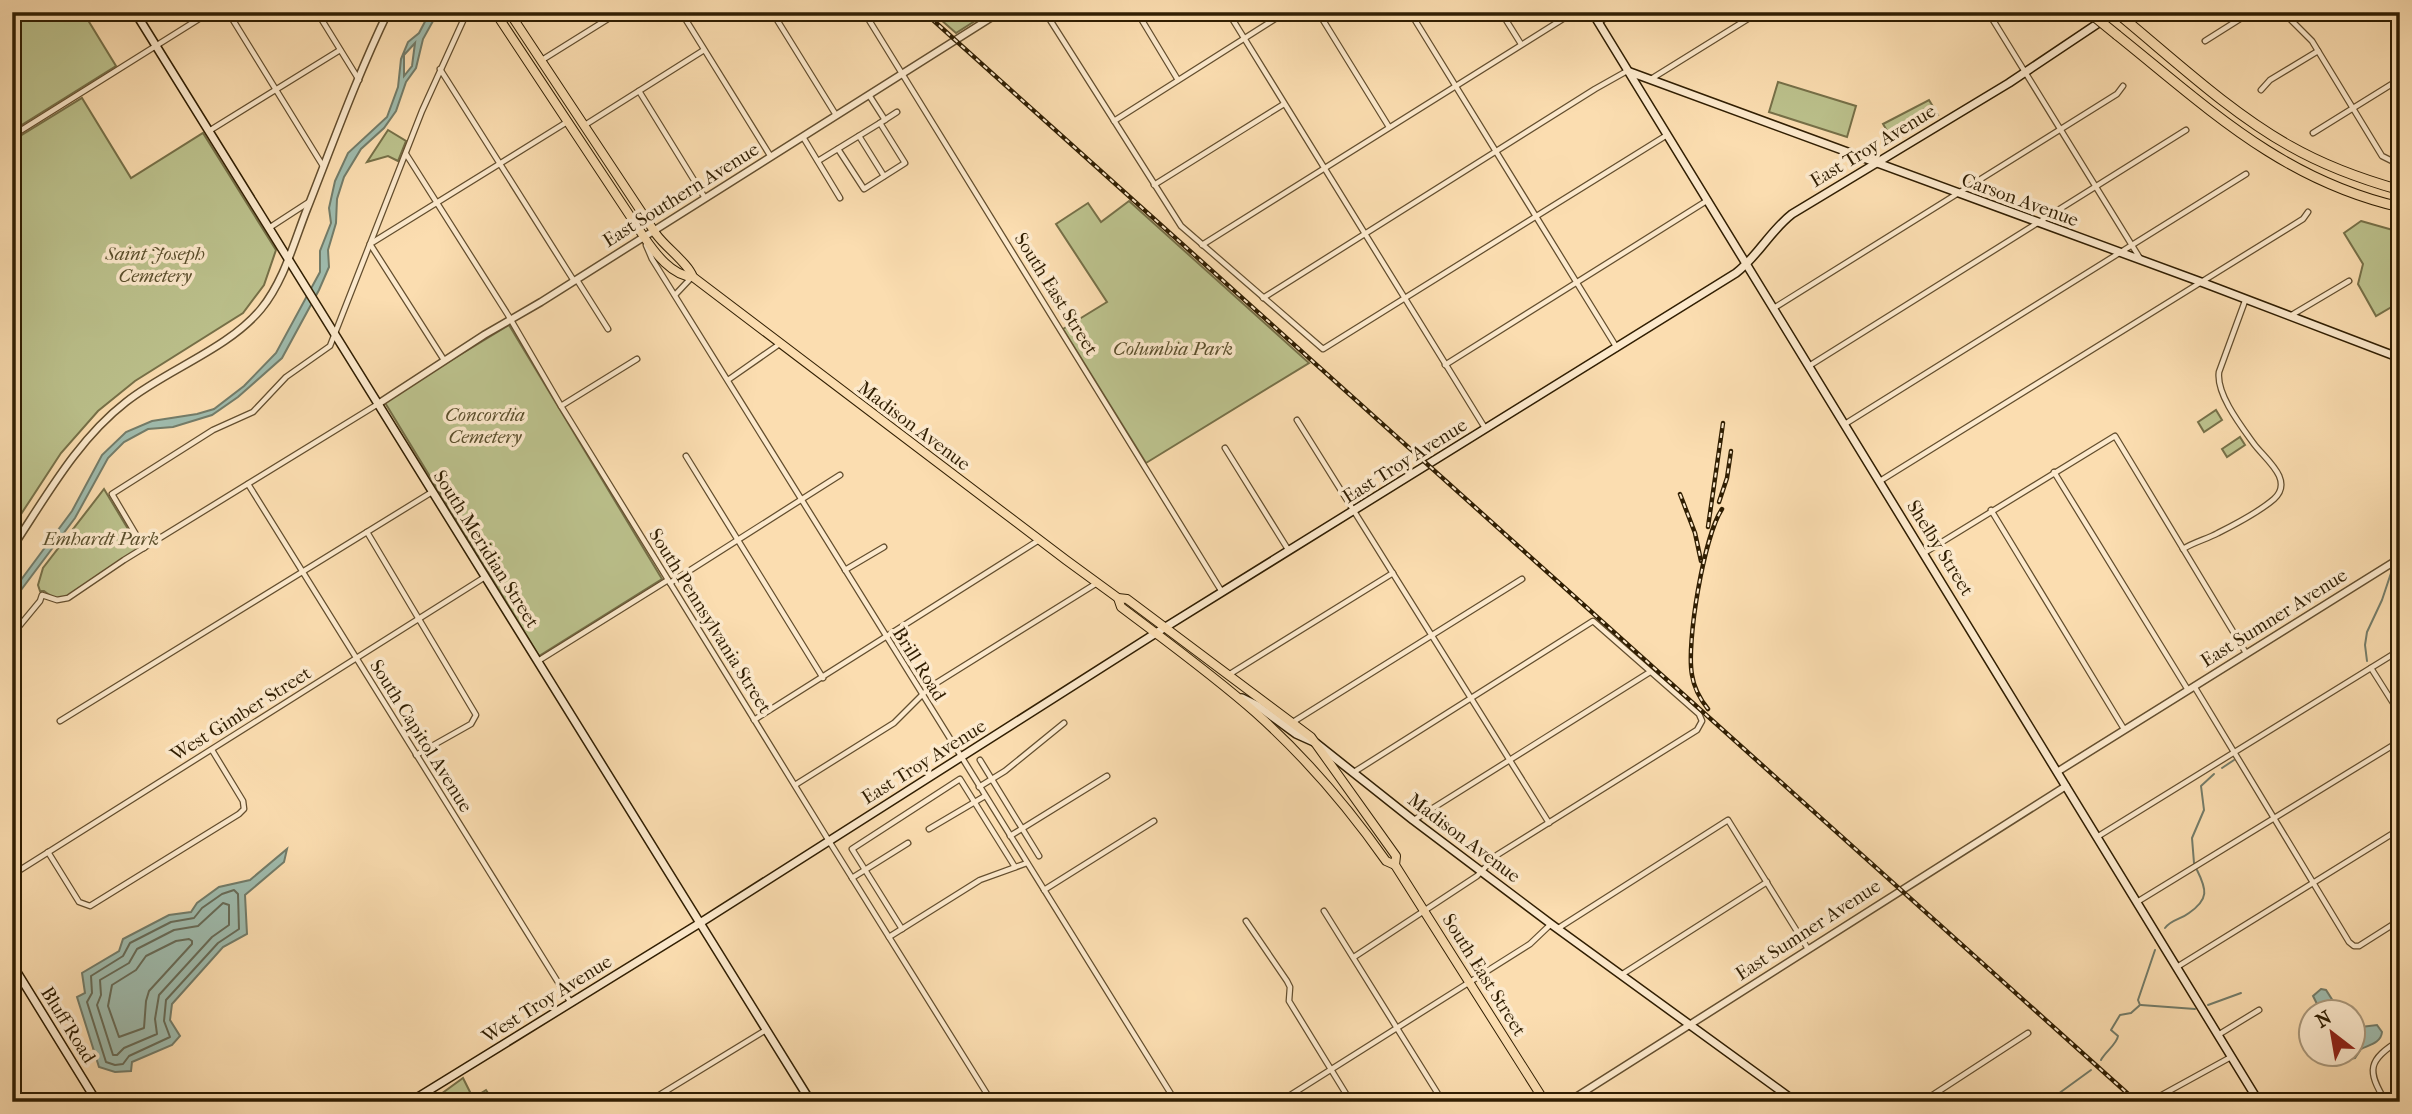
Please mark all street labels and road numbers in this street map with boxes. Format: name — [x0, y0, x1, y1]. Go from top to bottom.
street label: East Troy Avenue — [1806, 100, 1940, 192]
street label: East Southern Avenue — [599, 138, 763, 252]
street label: Carson Avenue — [1959, 169, 2081, 231]
street label: South East Street — [1010, 229, 1103, 359]
street label: Madison Avenue — [853, 377, 975, 475]
street label: East Troy Avenue — [1339, 414, 1471, 508]
street label: South Meridian Street — [429, 466, 544, 632]
street label: Shelby Street — [1902, 496, 1978, 600]
street label: South Pennsylvania Street — [644, 525, 776, 718]
street label: East Sumner Avenue — [2197, 564, 2351, 672]
street label: Brill Road — [888, 623, 951, 706]
street label: South Capitol Avenue — [365, 656, 477, 816]
street label: West Gimber Street — [166, 662, 315, 767]
street label: East Troy Avenue — [858, 715, 990, 809]
street label: Madison Avenue — [1403, 789, 1525, 887]
street label: East Sumner Avenue — [1731, 875, 1885, 985]
street label: South East Street — [1438, 910, 1531, 1040]
street label: West Troy Avenue — [477, 950, 616, 1048]
street label: Bluff Road — [36, 983, 100, 1068]

